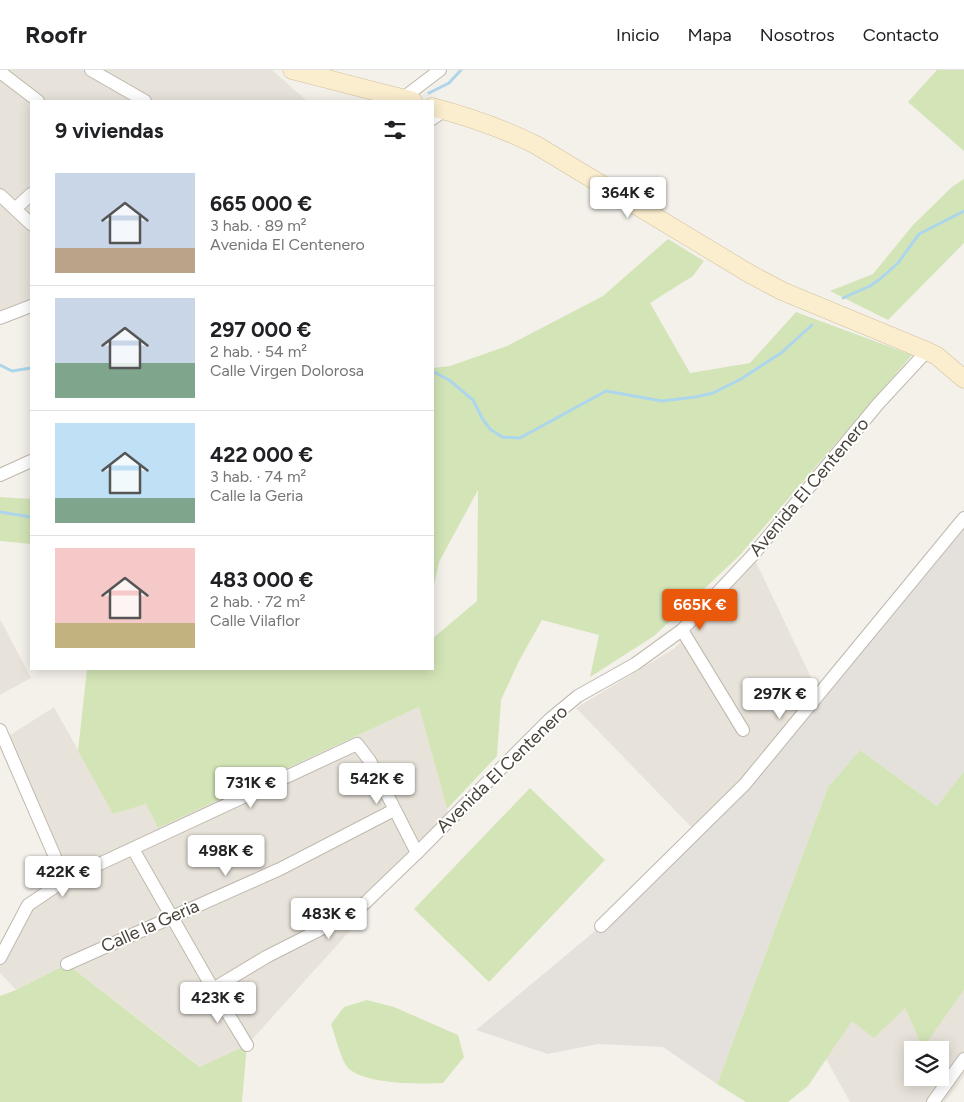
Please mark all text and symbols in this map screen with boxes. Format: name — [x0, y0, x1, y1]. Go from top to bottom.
text: Roofr — [25, 20, 87, 49]
text: Inicio — [616, 24, 660, 46]
text: Mapa — [688, 24, 732, 46]
text: Nosotros — [760, 24, 835, 46]
text: Contacto — [863, 24, 939, 46]
icon: filters — [381, 116, 409, 144]
text: 9 viviendas — [55, 118, 164, 143]
pin: 364K € — [587, 176, 669, 219]
text: 364K € — [601, 183, 655, 202]
text: 665 000 € — [210, 191, 312, 216]
icon: home — [95, 193, 155, 253]
text: 3 hab. · 89 m² — [210, 216, 307, 235]
text: Avenida El Centenero — [210, 235, 365, 254]
text: 297 000 € — [210, 317, 311, 342]
icon: home — [95, 318, 155, 378]
text: 2 hab. · 54 m² — [210, 342, 307, 361]
text: Calle Virgen Dolorosa — [210, 361, 364, 380]
street label: Avenida El Centenero — [745, 413, 873, 561]
text: 422 000 € — [210, 442, 313, 467]
icon: home — [95, 443, 155, 503]
text: 3 hab. · 74 m² — [210, 467, 306, 486]
text: Calle la Geria — [210, 486, 303, 505]
text: 483 000 € — [210, 567, 313, 592]
icon: home — [95, 568, 155, 628]
pin: 665K € — [659, 588, 741, 631]
text: 2 hab. · 72 m² — [210, 592, 306, 611]
text: 665K € — [673, 595, 727, 614]
text: Calle Vilaflor — [210, 611, 300, 630]
pin: 297K € — [739, 678, 821, 720]
text: 297K € — [753, 684, 807, 703]
street label: Avenida El Centenero — [432, 701, 572, 837]
pin: 542K € — [336, 762, 418, 805]
pin: 731K € — [210, 766, 292, 809]
text: 542K € — [350, 769, 404, 788]
text: 731K € — [226, 773, 276, 792]
pin: 498K € — [185, 834, 267, 877]
text: 498K € — [199, 841, 253, 860]
pin: 422K € — [22, 856, 104, 898]
text: 422K € — [36, 862, 90, 881]
street label: Calle la Geria — [98, 895, 202, 957]
pin: 483K € — [288, 898, 370, 940]
text: 483K € — [302, 904, 356, 923]
pin: 423K € — [177, 982, 259, 1024]
text: 423K € — [191, 988, 245, 1007]
map controls — [904, 1041, 949, 1086]
button: layers — [904, 1041, 949, 1086]

